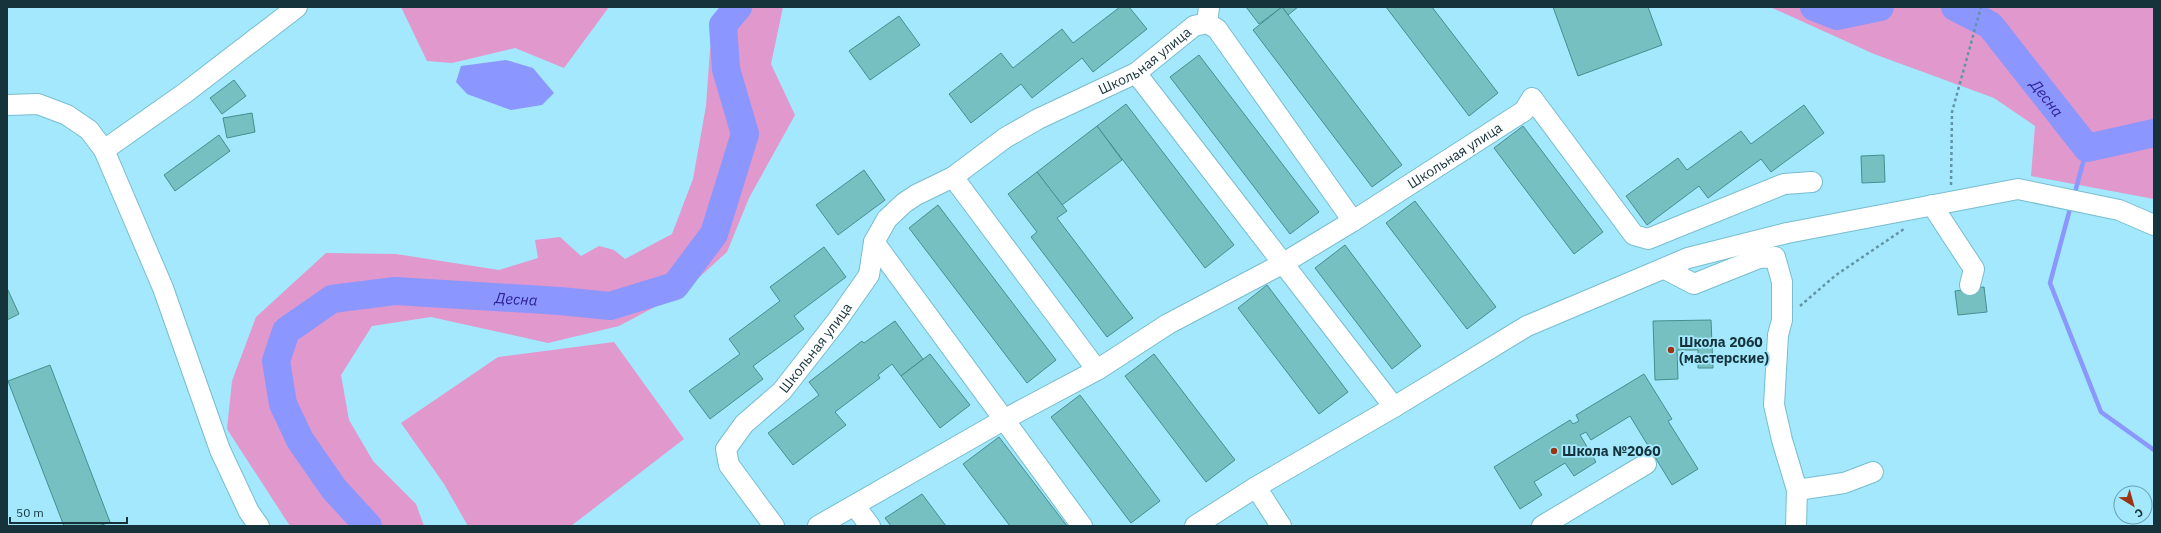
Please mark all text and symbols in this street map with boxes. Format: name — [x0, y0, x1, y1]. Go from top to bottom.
street label: Школьная улица — [1095, 23, 1195, 98]
water label: Десна — [2026, 74, 2068, 120]
street label: Школьная улица — [1404, 118, 1506, 193]
water label: Десна — [493, 287, 538, 309]
street label: Школьная улица — [775, 299, 856, 396]
place label: Школа 2060 (мастерские) — [1679, 333, 1769, 367]
marker: Школа 2060 (мастерские) — [1666, 345, 1676, 355]
place label: Школа №2060 — [1562, 442, 1661, 460]
marker: Школа №2060 — [1549, 446, 1559, 456]
north arrow — [2113, 485, 2153, 525]
scale bar — [10, 499, 127, 525]
text: 50 m — [16, 505, 44, 520]
text: С — [2132, 505, 2146, 521]

